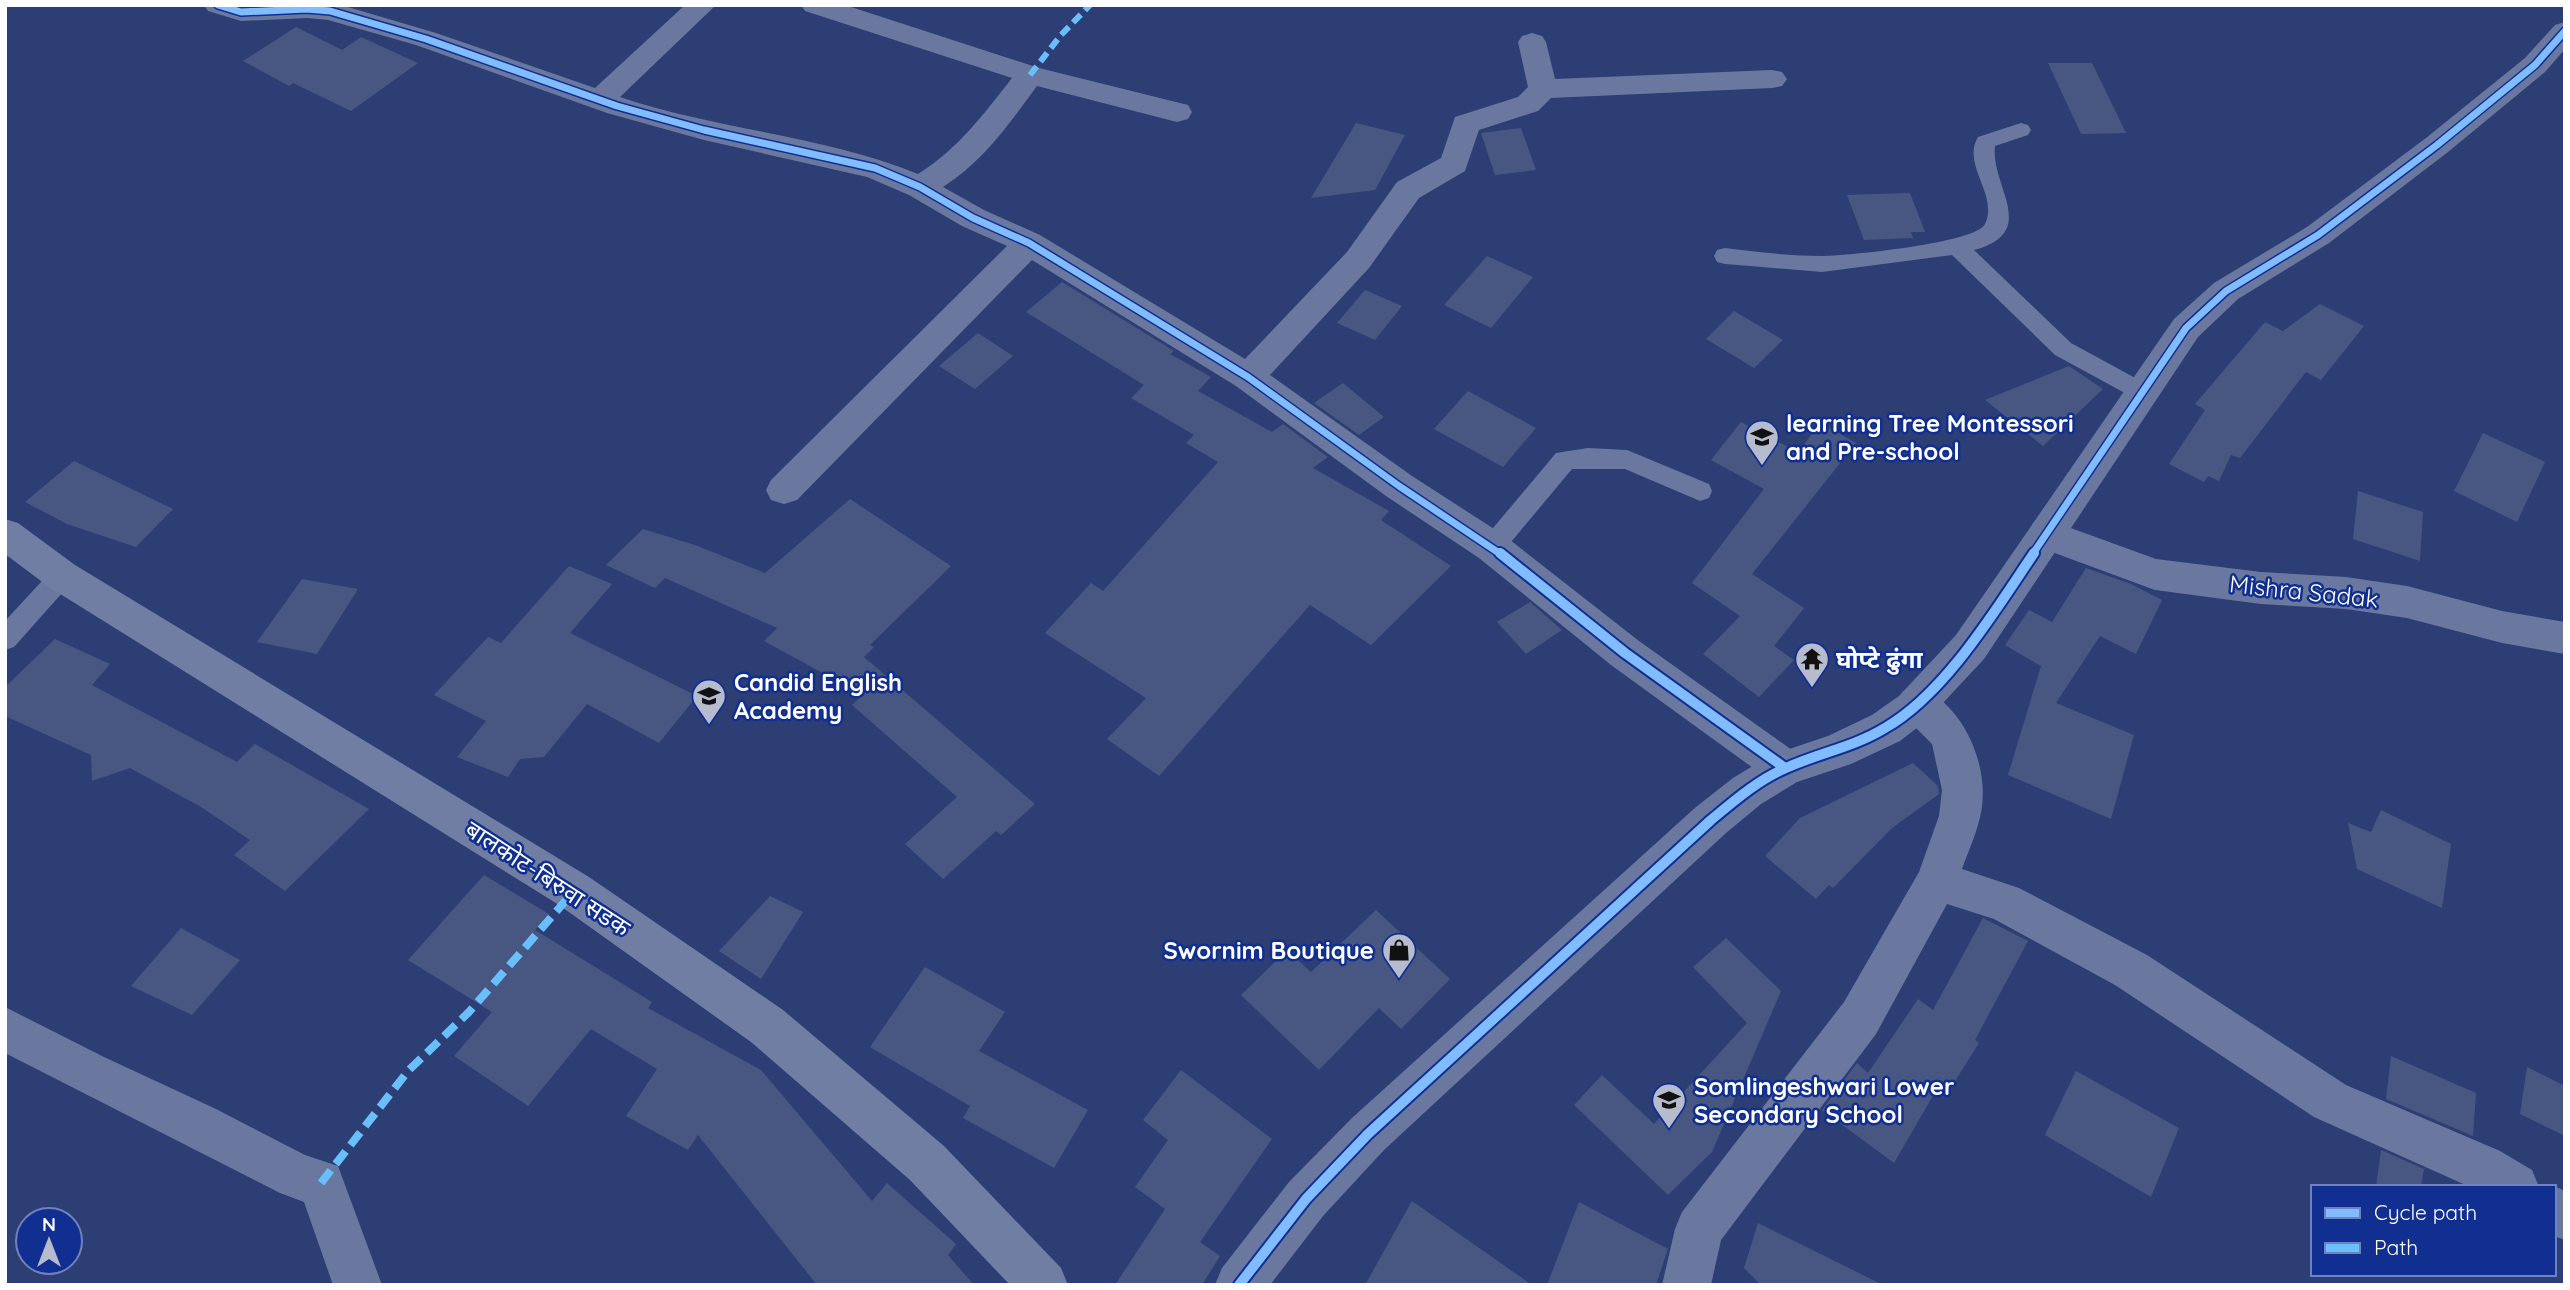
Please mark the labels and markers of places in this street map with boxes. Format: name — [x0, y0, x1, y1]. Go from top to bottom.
place label: learning Tree Montessori and Pre-school — [1786, 408, 2074, 466]
school or university icon: learning Tree Montessori and Pre-school — [1743, 418, 1781, 467]
temple icon: घोप्टे ढुंगा — [1793, 640, 1831, 689]
place label: घोप्टे ढुंगा — [1836, 644, 1924, 675]
place label: Candid English Academy — [734, 667, 902, 725]
school or university icon: Candid English Academy — [690, 677, 728, 726]
shop icon: Swornim Boutique — [1380, 931, 1418, 980]
place label: Swornim Boutique — [1163, 935, 1374, 965]
place label: Somlingeshwari Lower Secondary School — [1694, 1071, 1954, 1129]
school or university icon: Somlingeshwari Lower Secondary School — [1650, 1081, 1688, 1130]

